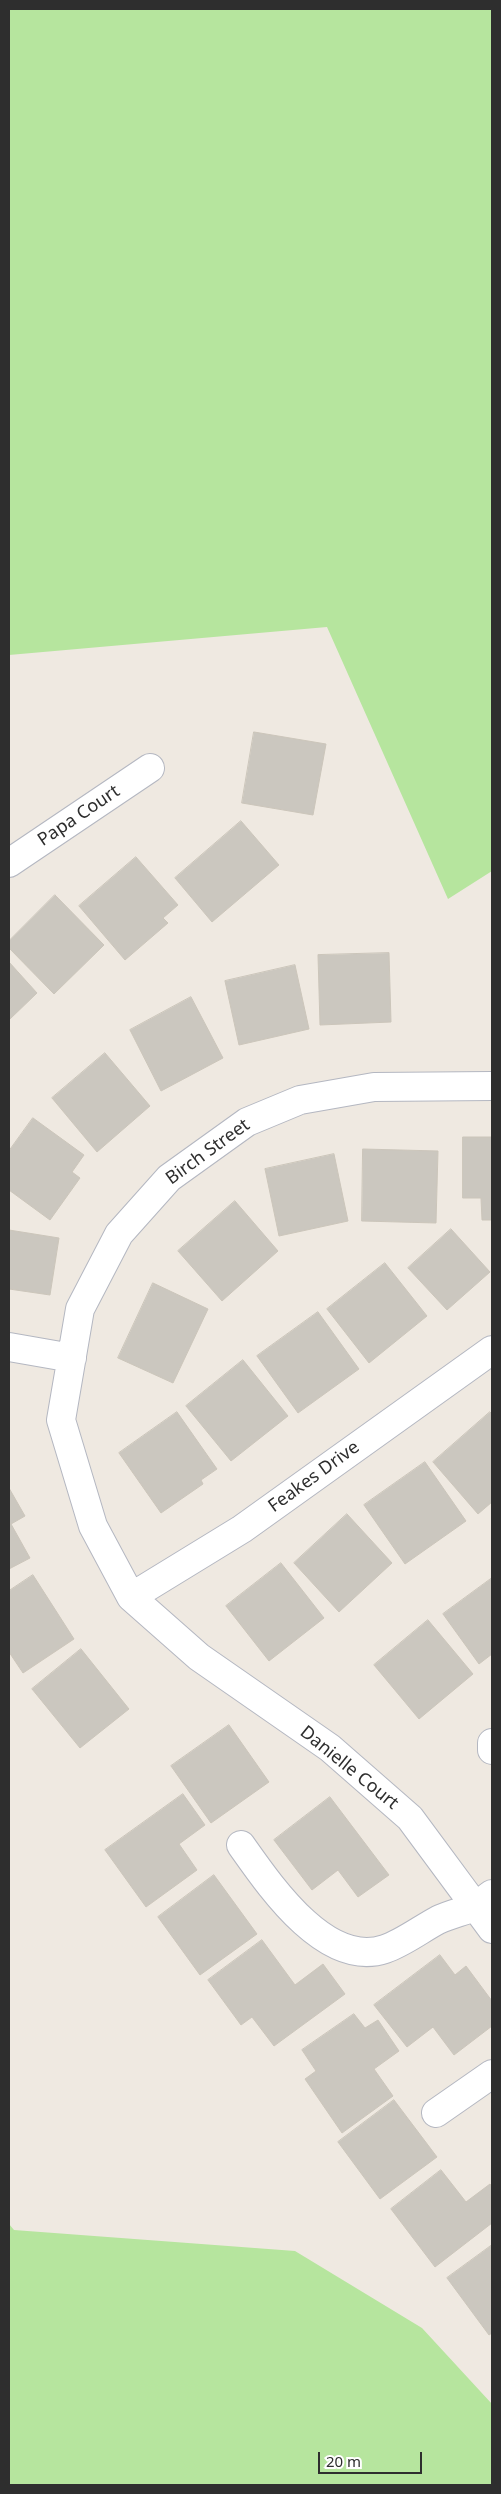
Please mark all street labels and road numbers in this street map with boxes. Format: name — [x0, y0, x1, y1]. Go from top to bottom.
street label: Papa Court — [34, 781, 124, 851]
street label: Birch Street — [162, 1114, 254, 1190]
street label: Feakes Drive — [264, 1437, 364, 1517]
street label: Danielle Court — [295, 1722, 403, 1814]

